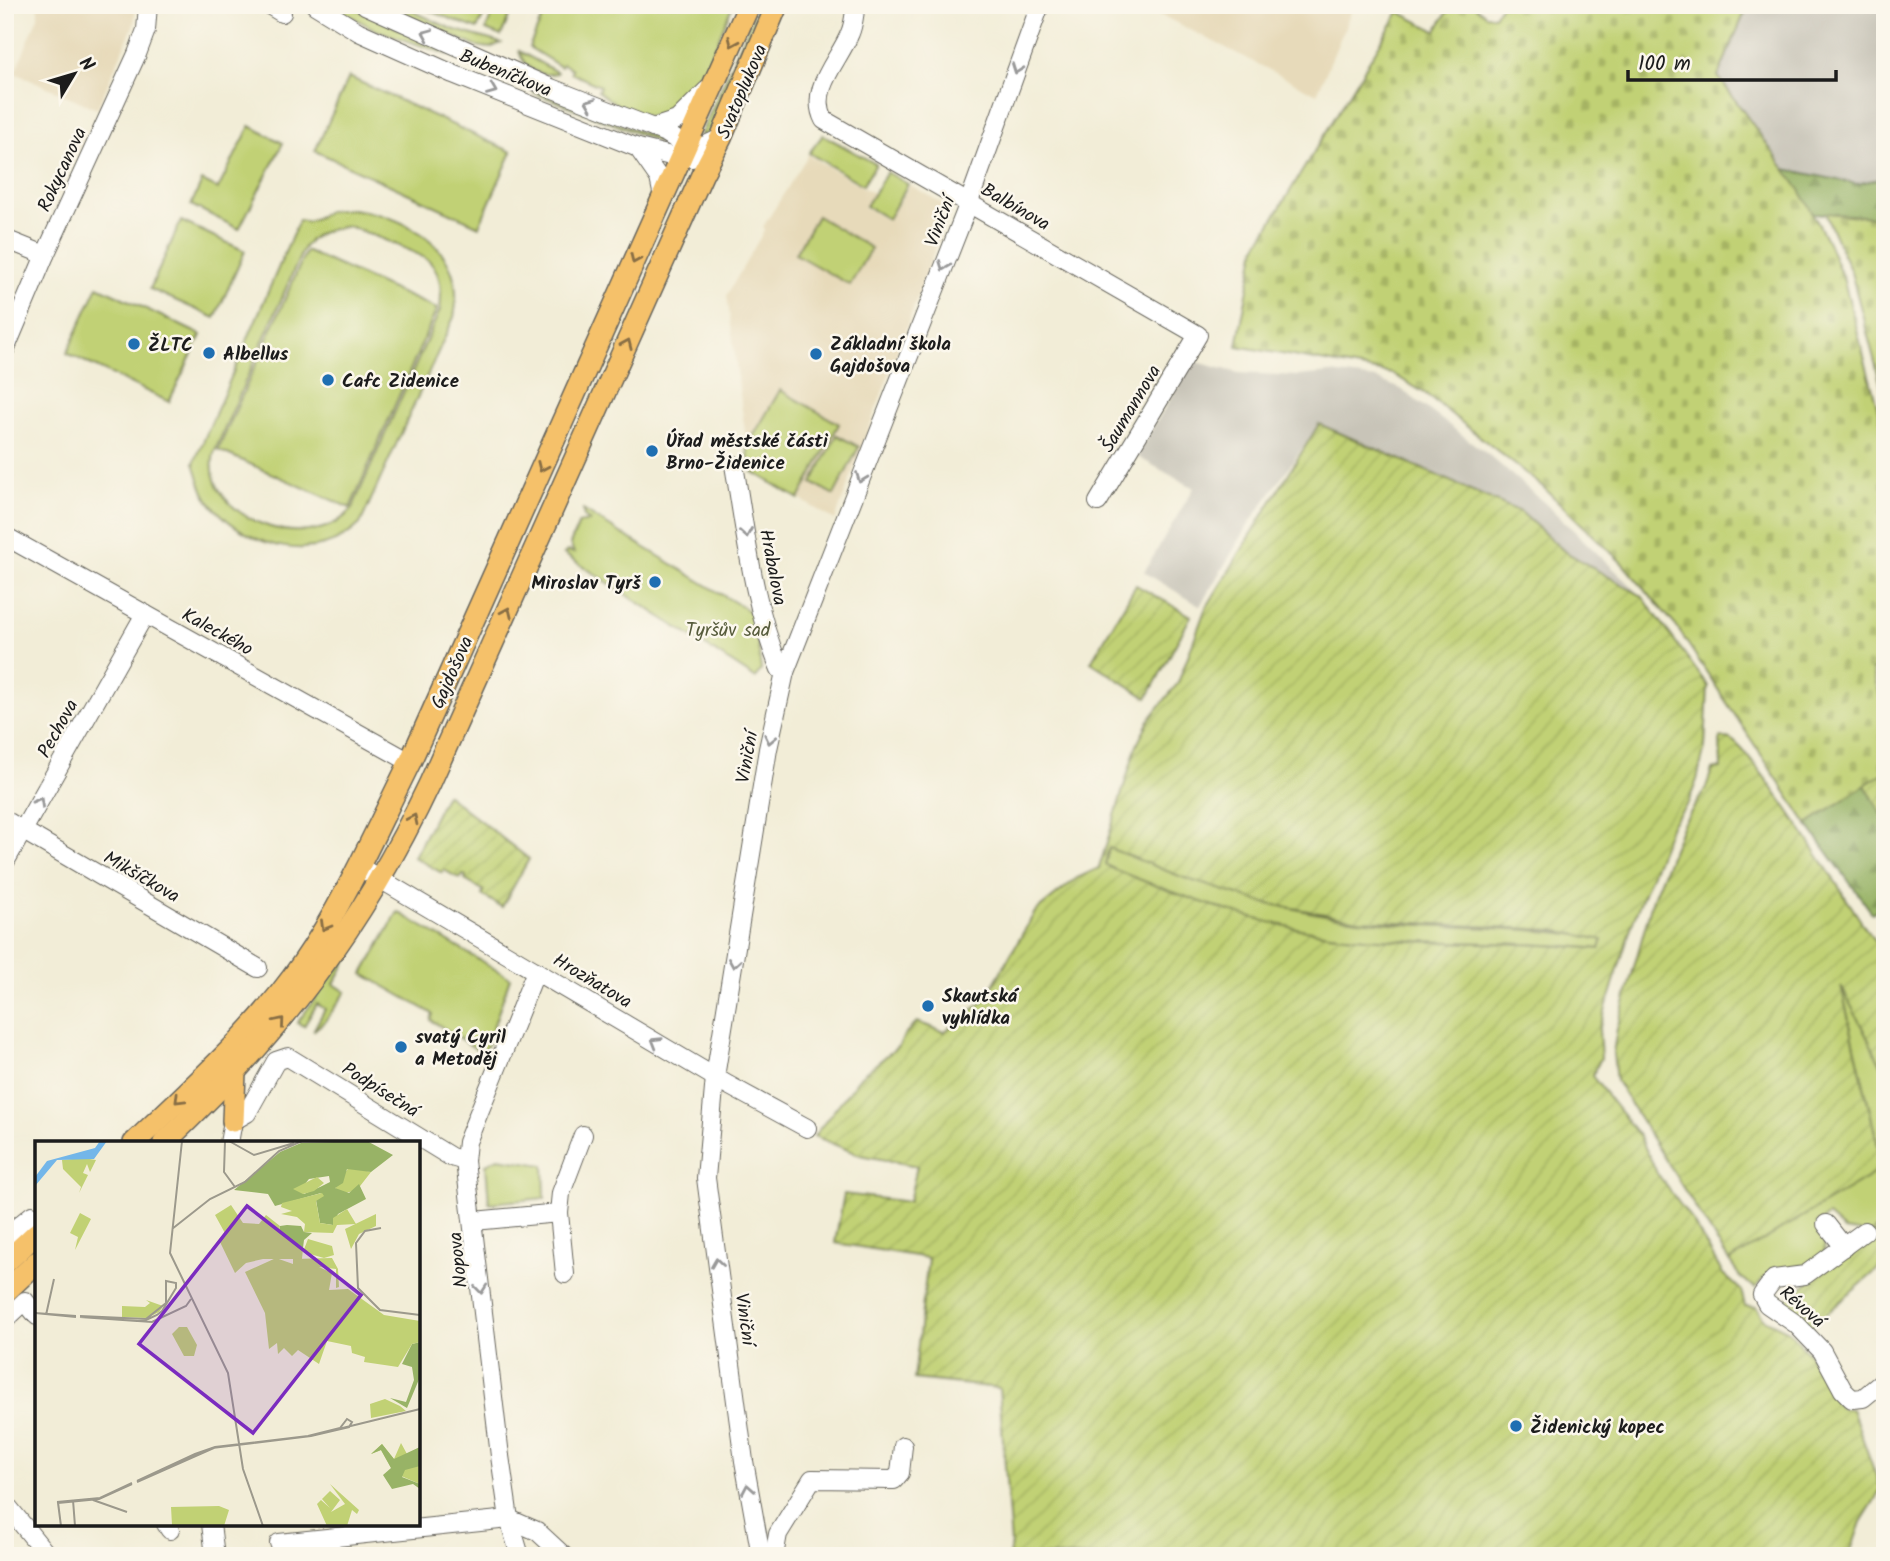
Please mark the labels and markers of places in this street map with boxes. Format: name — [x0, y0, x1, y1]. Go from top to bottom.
place label: Základní škola Gajdošova — [830, 330, 951, 382]
place label: ŽLTC — [148, 331, 193, 361]
marker: ŽLTC — [126, 336, 142, 352]
place label: Albellus — [223, 340, 288, 370]
marker: Albellus — [201, 345, 217, 361]
marker: Základní škola Gajdošova — [808, 346, 824, 362]
place label: Cafc Zidenice — [342, 367, 459, 397]
marker: Cafc Zidenice — [320, 372, 336, 388]
place label: Úřad městské části Brno-Židenice — [666, 427, 829, 479]
marker: Úřad městské části Brno-Židenice — [644, 443, 660, 459]
place label: Miroslav Tyrš — [531, 569, 641, 599]
marker: Miroslav Tyrš — [647, 574, 663, 590]
place label: Skautská vyhlídka — [942, 982, 1020, 1034]
marker: Skautská vyhlídka — [920, 998, 936, 1014]
place label: svatý Cyril a Metoděj — [415, 1023, 507, 1075]
marker: svatý Cyril a Metoděj — [393, 1039, 409, 1055]
place label: Židenický kopec — [1530, 1413, 1665, 1443]
marker: Židenický kopec — [1508, 1418, 1524, 1434]

